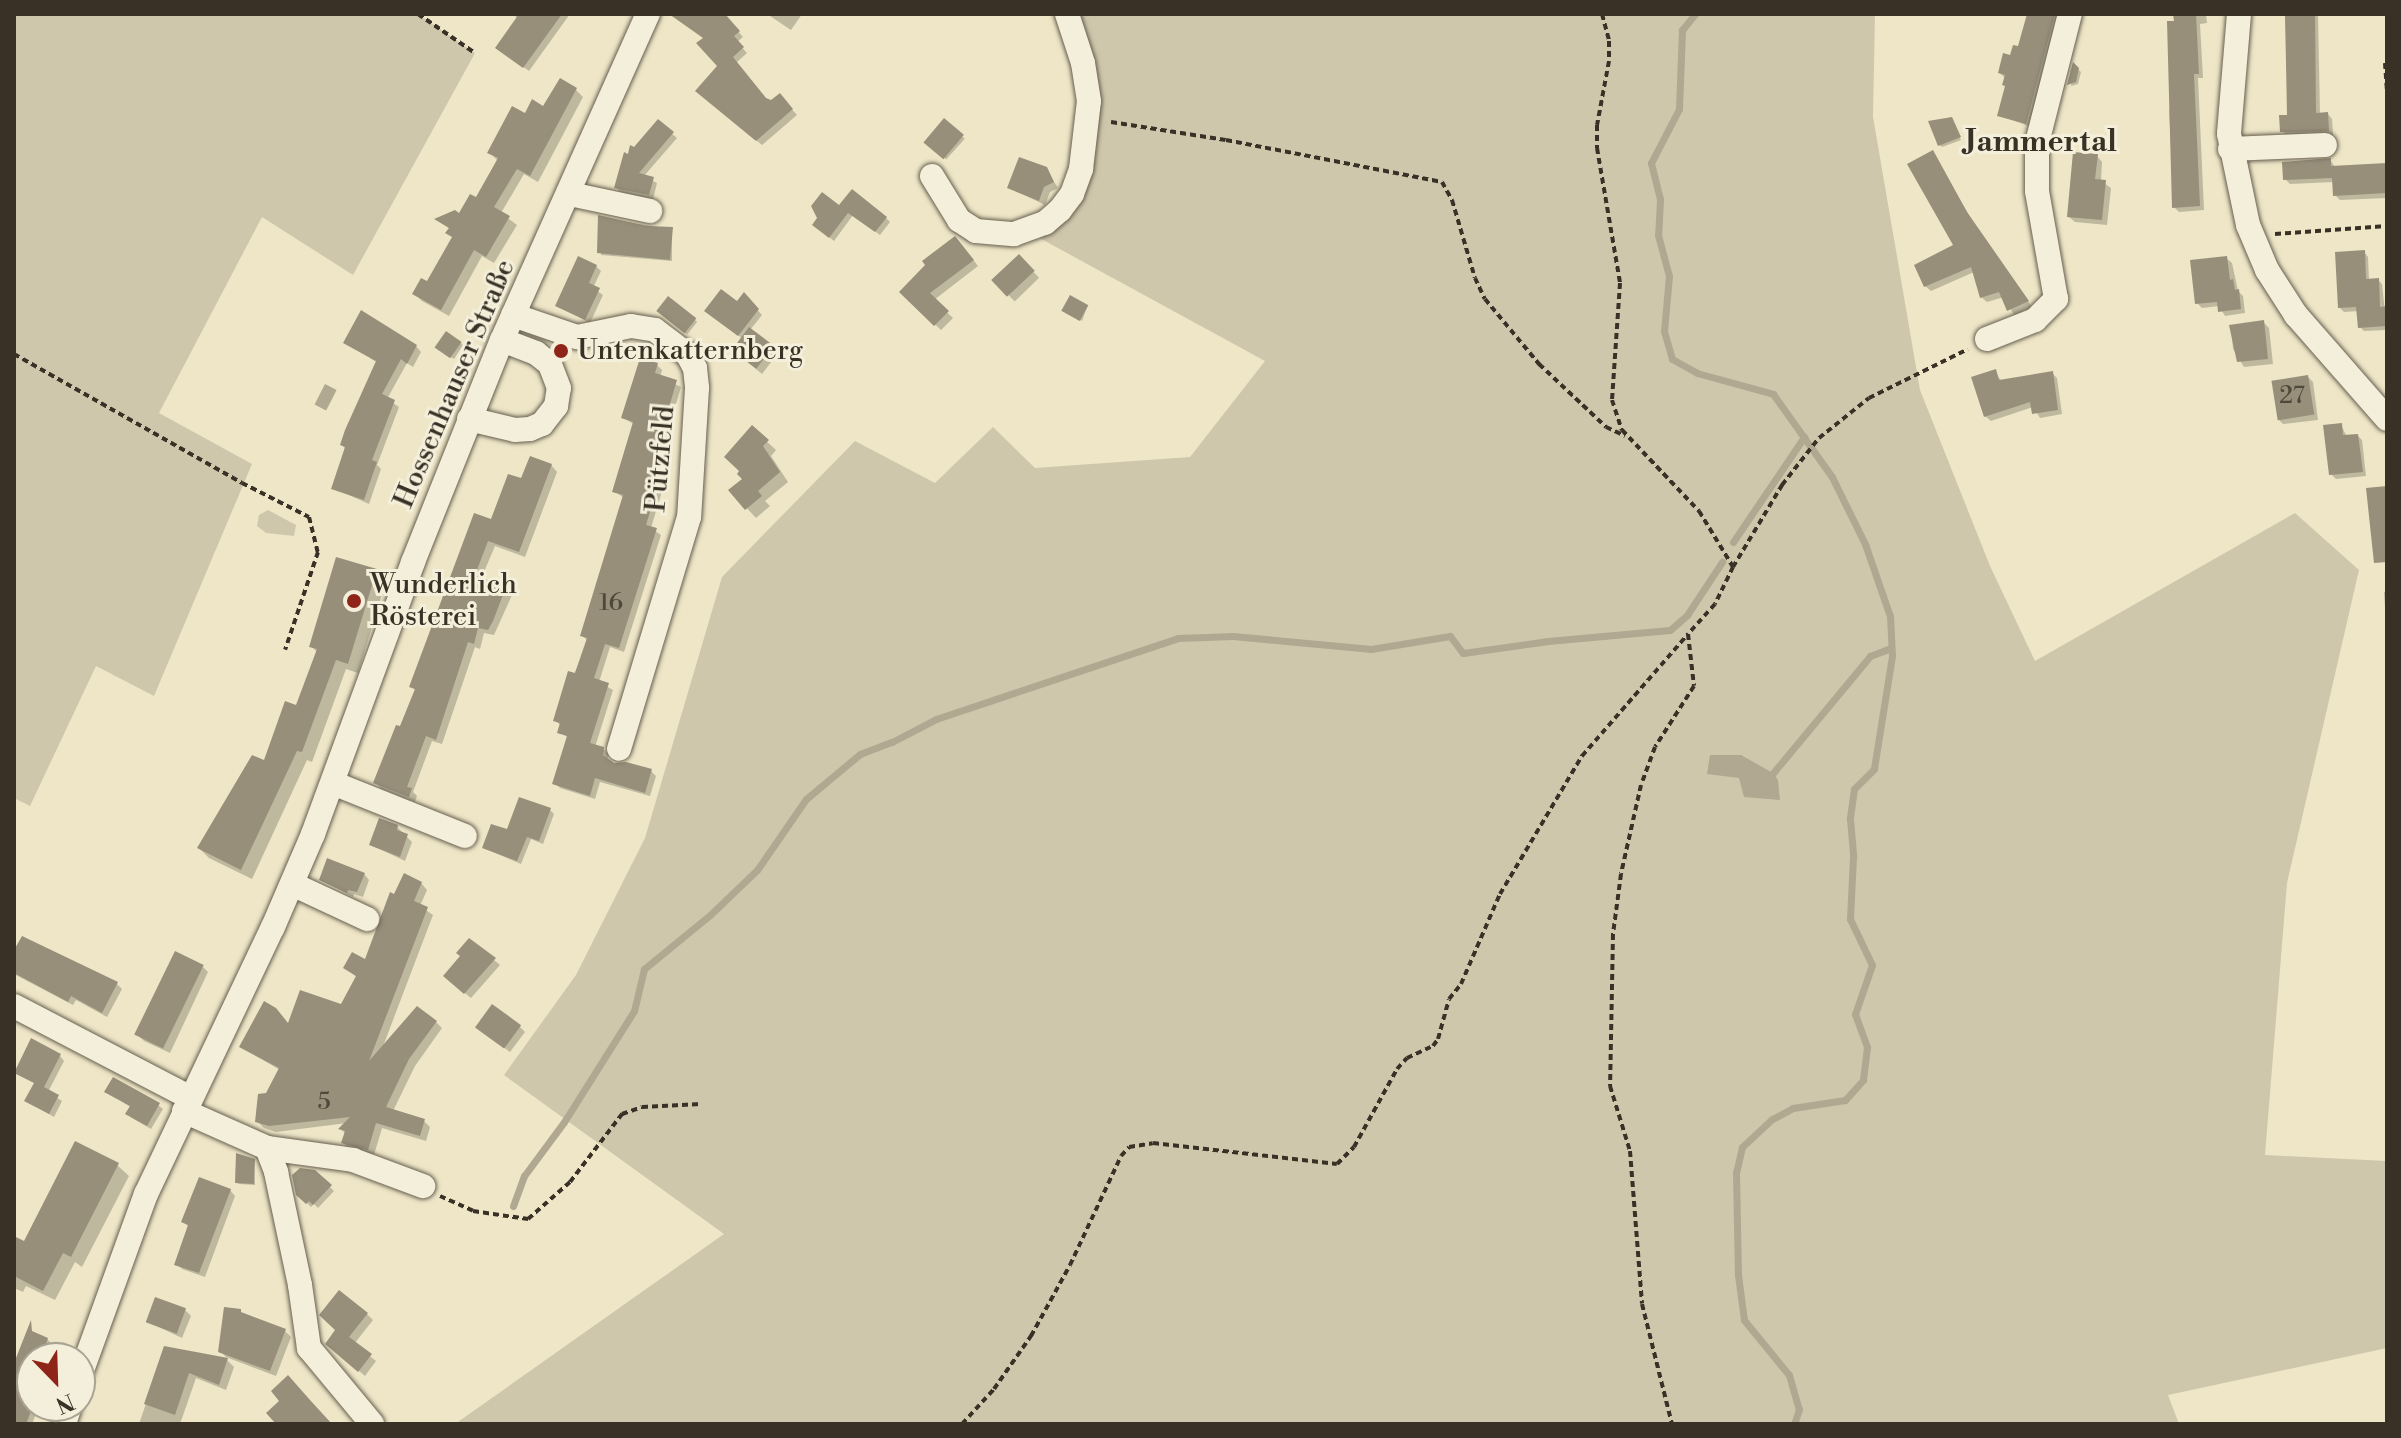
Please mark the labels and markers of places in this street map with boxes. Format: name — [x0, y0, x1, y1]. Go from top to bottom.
place label: Untenkatternberg — [577, 334, 803, 368]
marker: Untenkatternberg — [552, 342, 570, 360]
place label: Wunderlich Rösterei — [370, 568, 517, 634]
marker: Wunderlich Rösterei — [345, 592, 363, 610]

